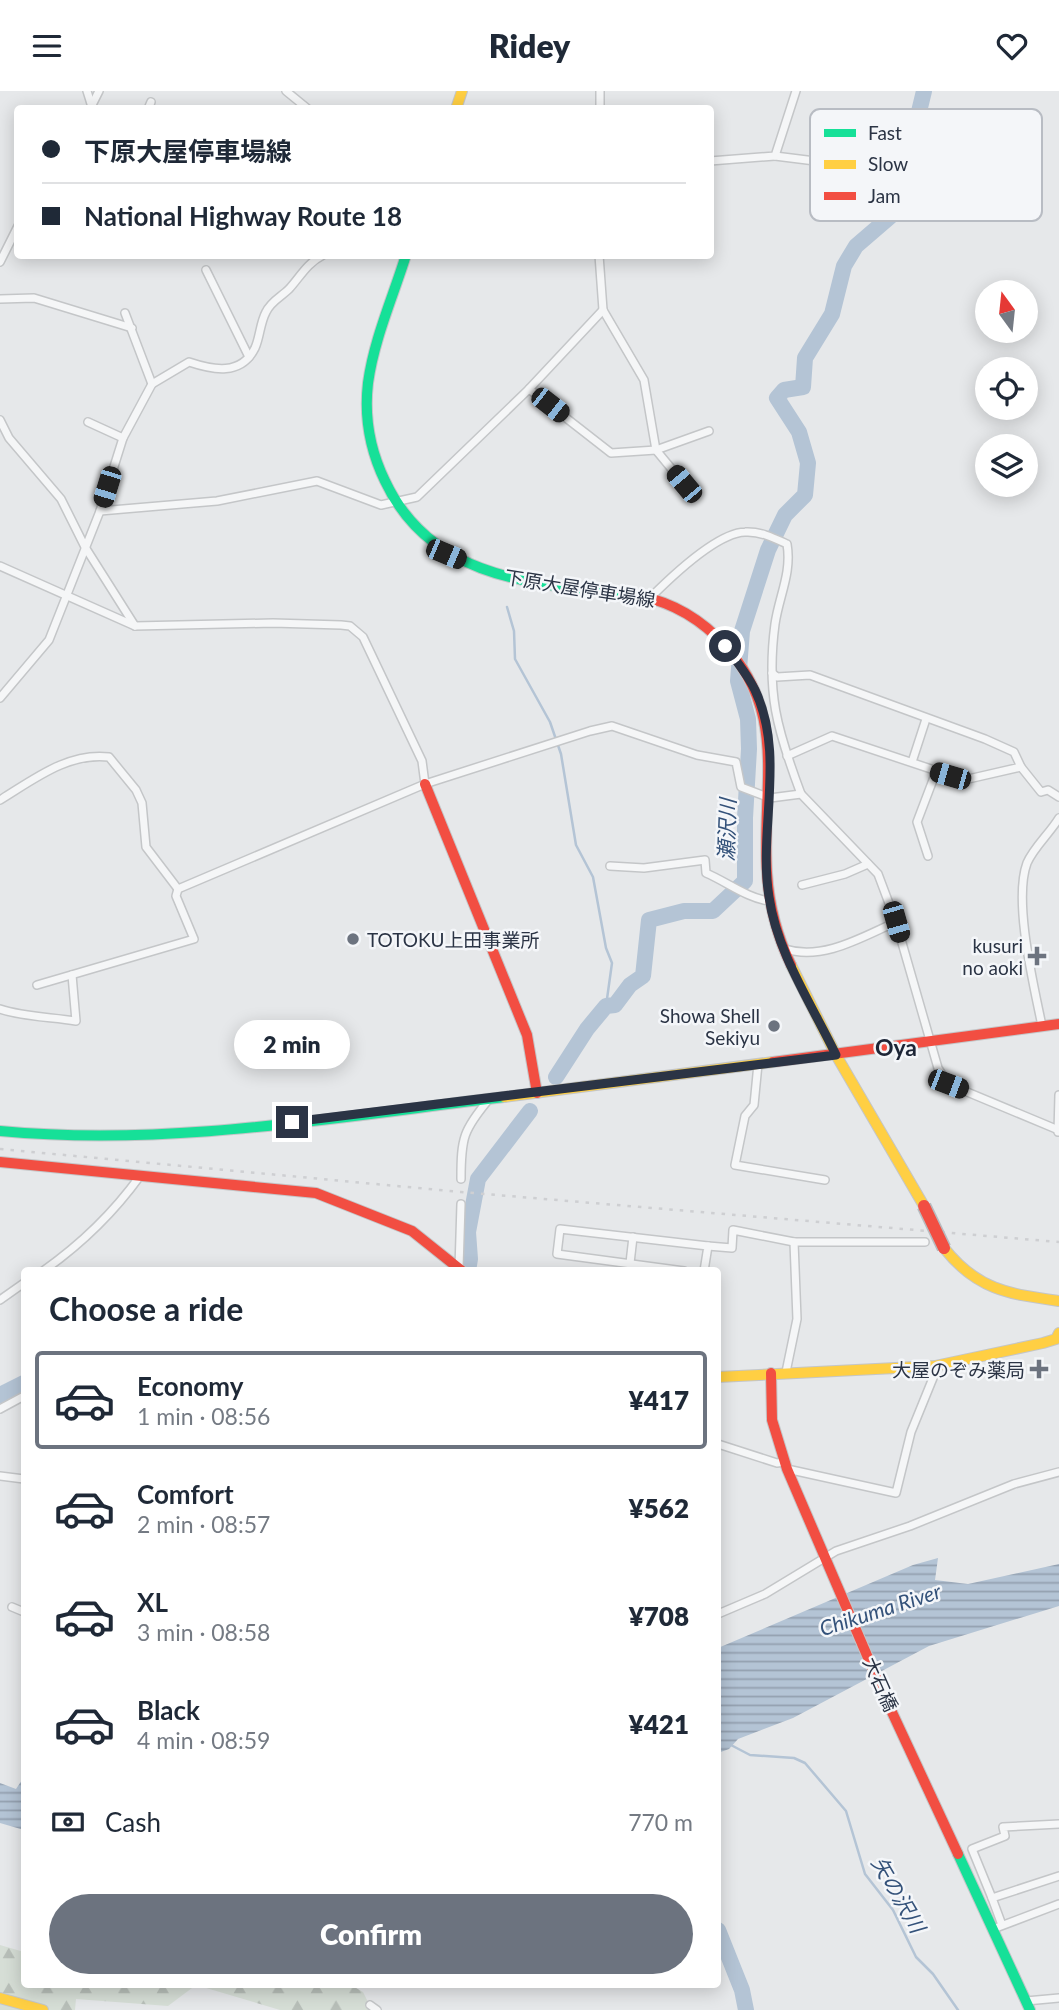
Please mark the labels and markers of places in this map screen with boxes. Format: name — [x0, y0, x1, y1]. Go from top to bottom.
place label: TOTOKU上田事業所 — [367, 928, 540, 951]
marker: TOTOKU上田事業所 — [345, 931, 361, 947]
place label: kusuri no aoki — [962, 934, 1023, 979]
marker: kusuri no aoki — [1029, 948, 1045, 964]
place label: Showa Shell Sekiyu — [660, 1004, 760, 1049]
marker: Showa Shell Sekiyu — [766, 1018, 782, 1034]
place label: 大屋のぞみ薬局 — [892, 1358, 1025, 1381]
marker: 大屋のぞみ薬局 — [1031, 1361, 1047, 1377]

